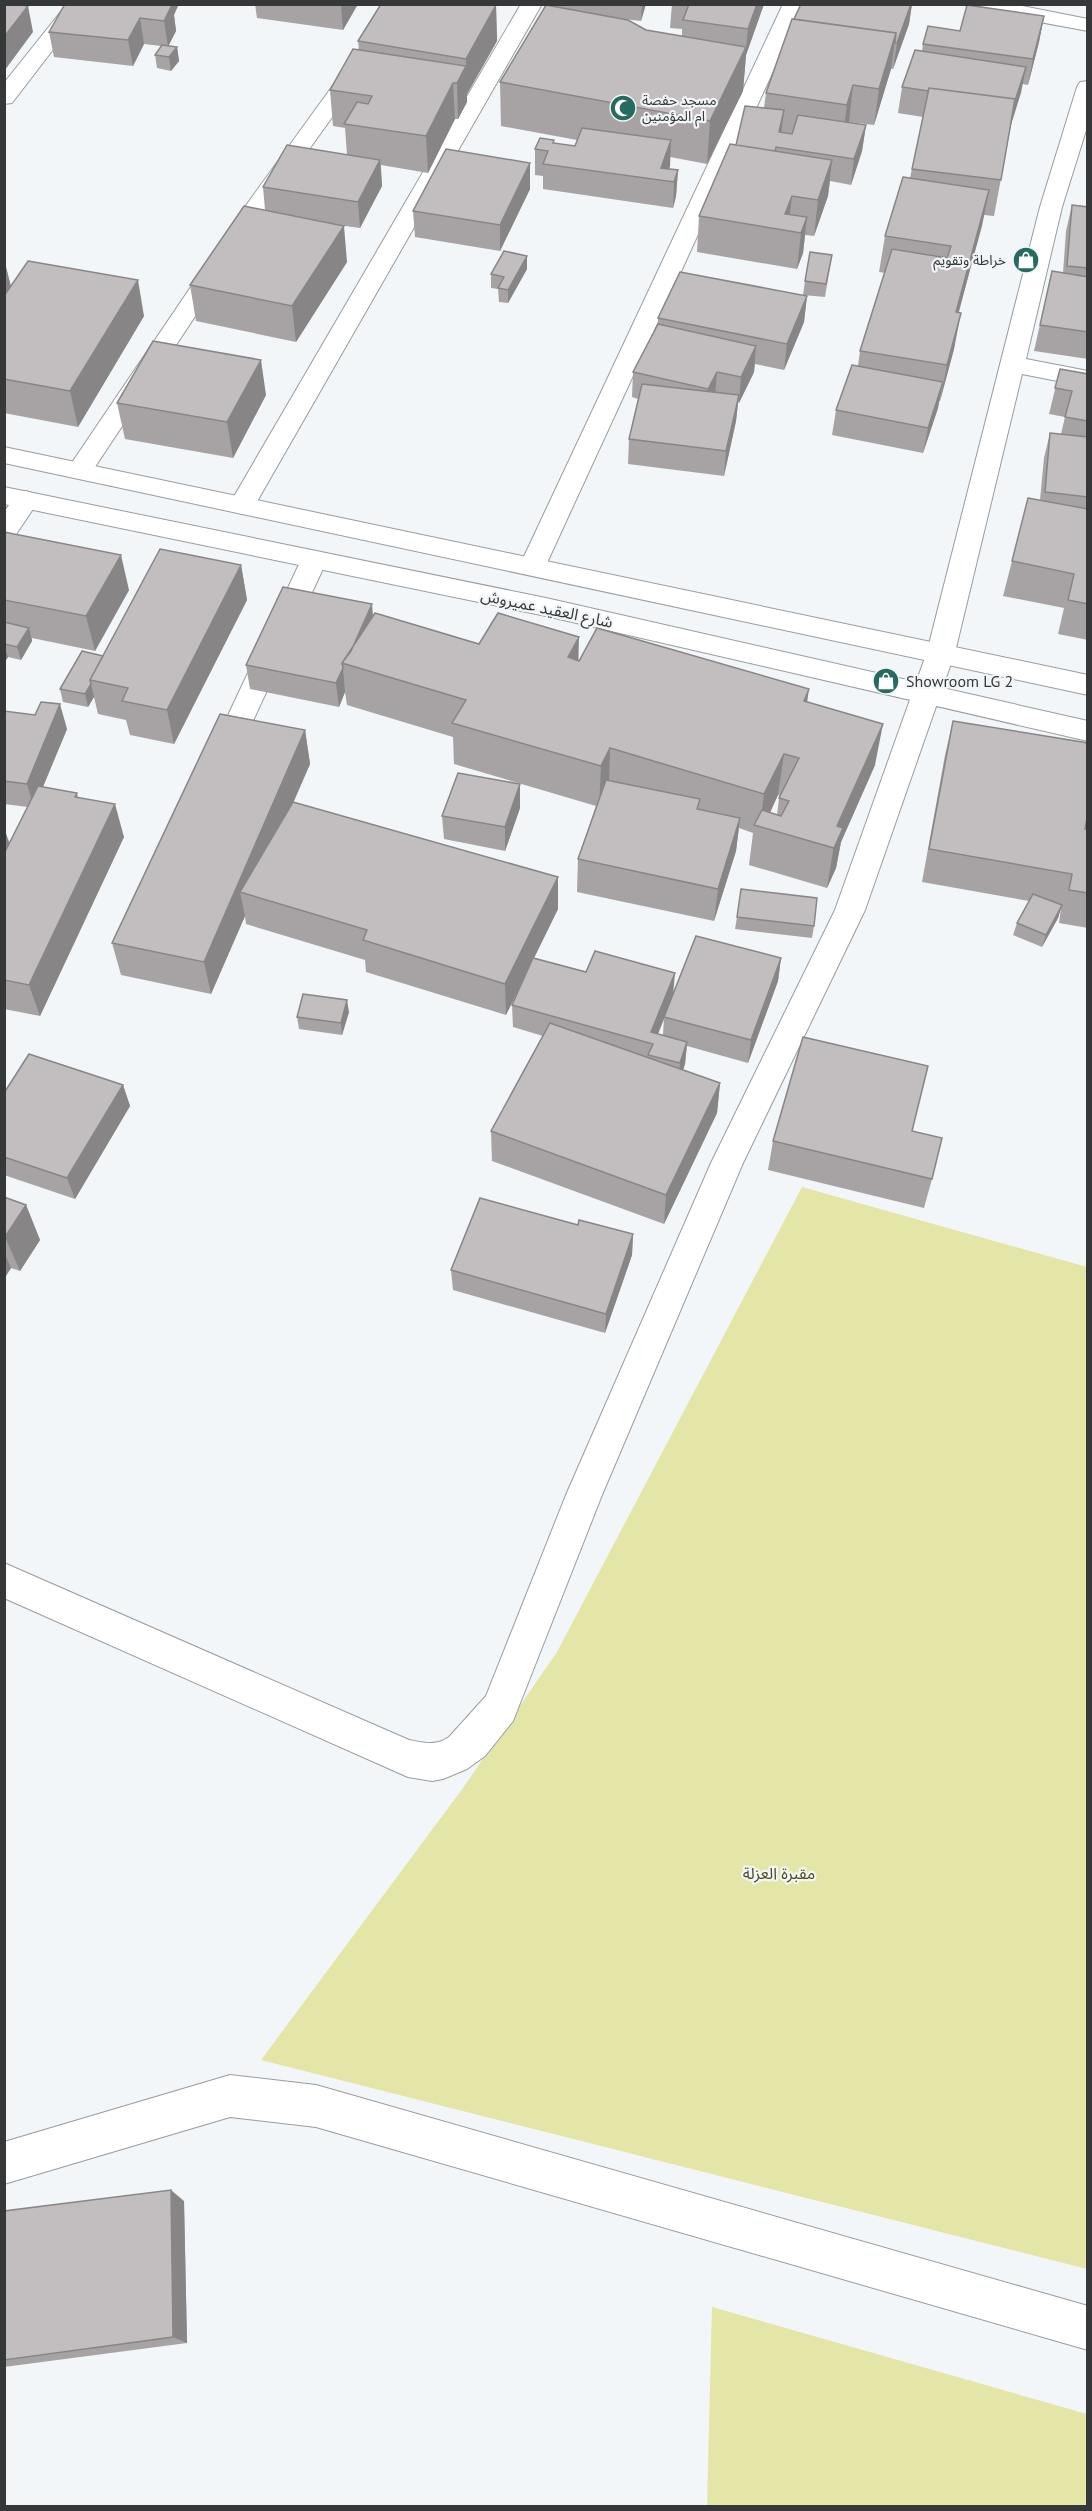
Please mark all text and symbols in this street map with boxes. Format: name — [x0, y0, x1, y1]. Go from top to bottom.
place label: مسجد حفصة ام المؤمنين — [642, 91, 717, 127]
mosque icon: مسجد حفصة ام المؤمنين — [608, 93, 638, 123]
shop icon: خراطة وتقويم — [1011, 245, 1041, 275]
place label: خراطة وتقويم — [933, 251, 1006, 271]
street label: شارع العقيد عميروش — [479, 584, 615, 635]
shop icon: Showroom LG 2 — [871, 666, 901, 696]
place label: Showroom LG 2 — [906, 671, 1013, 691]
park label: مقبرة العزلة — [743, 1863, 815, 1883]

